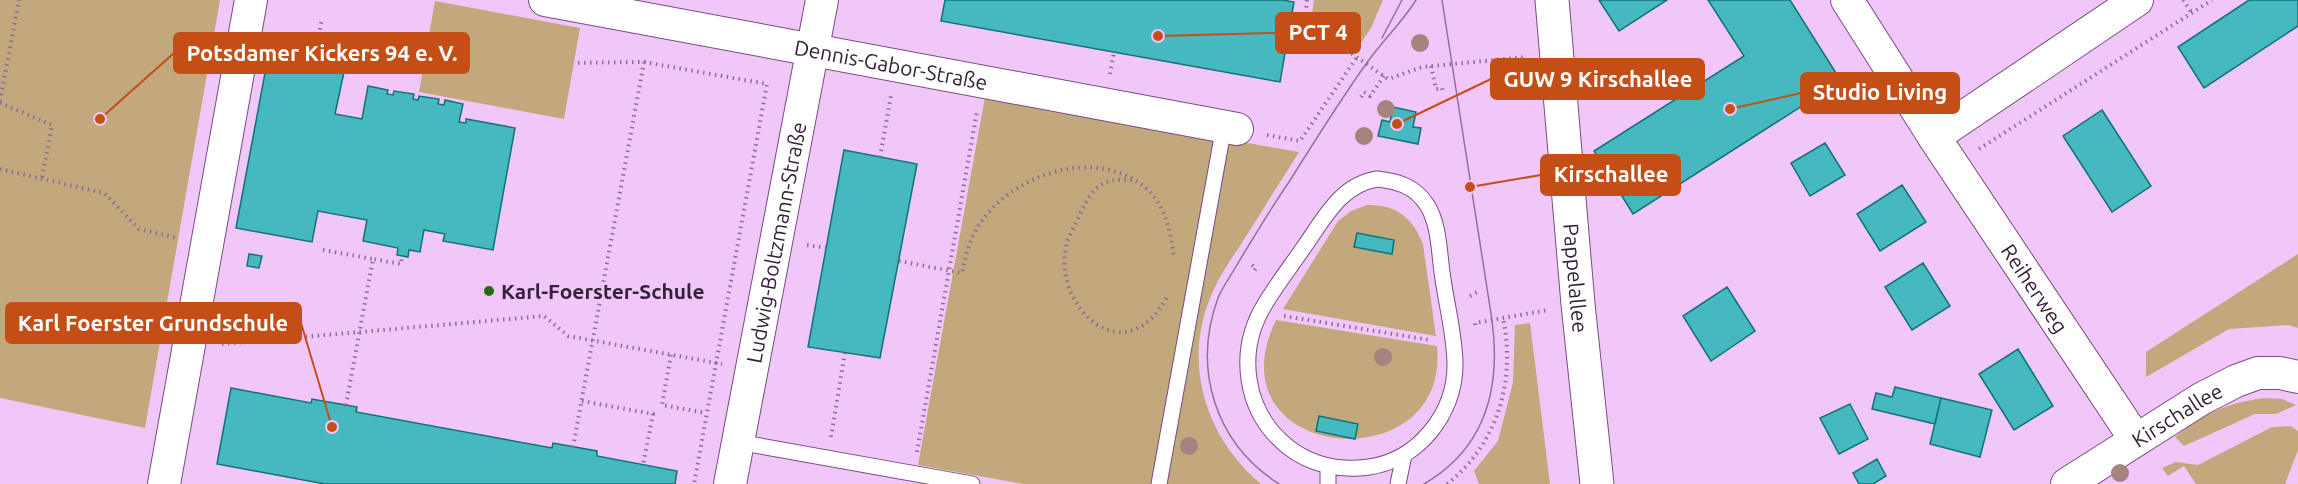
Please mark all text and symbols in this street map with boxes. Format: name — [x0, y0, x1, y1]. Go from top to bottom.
callout: PCT 4 — [1276, 13, 1360, 53]
text: PCT 4 — [1288, 19, 1348, 44]
callout: Potsdamer Kickers 94 e. V. — [174, 33, 469, 73]
street label: Dennis-Gabor-Straße — [792, 35, 990, 94]
text: Potsdamer Kickers 94 e. V. — [187, 40, 458, 65]
callout: GUW 9 Kirschallee — [1491, 59, 1704, 99]
text: GUW 9 Kirschallee — [1504, 66, 1692, 91]
callout: Studio Living — [1801, 73, 1959, 113]
text: Studio Living — [1813, 79, 1947, 104]
street label: Ludwig-Boltzmann-Straße — [741, 120, 811, 365]
callout: Kirschallee — [1541, 155, 1680, 195]
text: Kirschallee — [1554, 161, 1668, 186]
street label: Pappelallee — [1559, 222, 1593, 334]
street label: Reiherweg — [1997, 239, 2073, 337]
place label: Karl-Foerster-Schule — [501, 279, 704, 303]
marker: Karl-Foerster-Schule — [482, 284, 496, 298]
callout: Karl Foerster Grundschule — [6, 303, 301, 343]
text: Karl Foerster Grundschule — [18, 310, 288, 335]
street label: Kirschallee — [2127, 378, 2226, 452]

